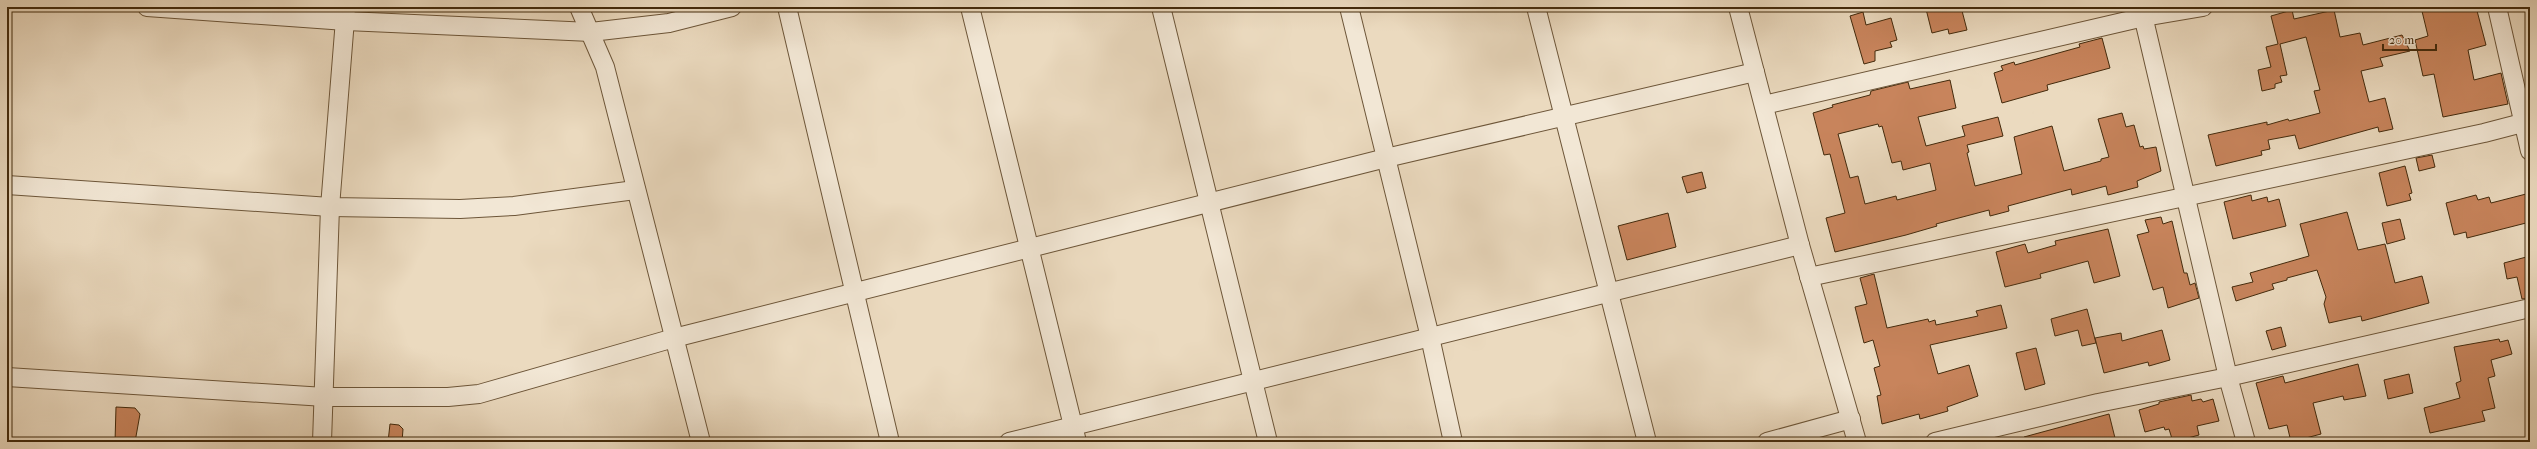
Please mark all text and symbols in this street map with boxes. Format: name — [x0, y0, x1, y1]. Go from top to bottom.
scale bar — [2383, 26, 2436, 52]
text: 20 m — [2389, 33, 2414, 47]

